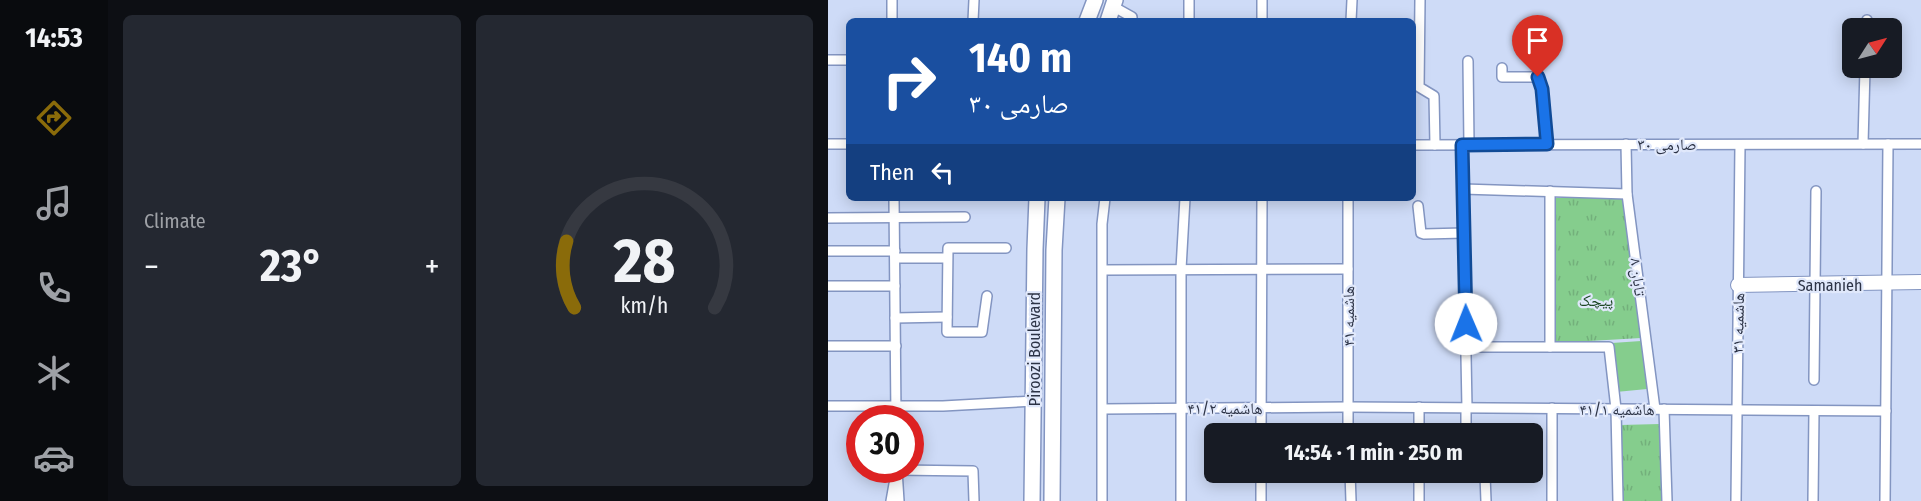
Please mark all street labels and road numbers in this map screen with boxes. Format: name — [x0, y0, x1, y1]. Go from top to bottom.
street label: صارمی ۳۰ — [1637, 135, 1697, 155]
street label: تابان ۸ — [1625, 257, 1650, 298]
street label: Samanieh — [1798, 276, 1862, 295]
street label: هاشمیه ۴۱ — [1339, 286, 1358, 346]
street label: Piroozi Boulevard — [1025, 292, 1044, 406]
street label: هاشمیه ۳۱ — [1728, 293, 1748, 353]
street label: هاشمیه ۴۱/۲ — [1187, 399, 1263, 418]
street label: هاشمیه ۴۱/۱ — [1579, 400, 1655, 419]

